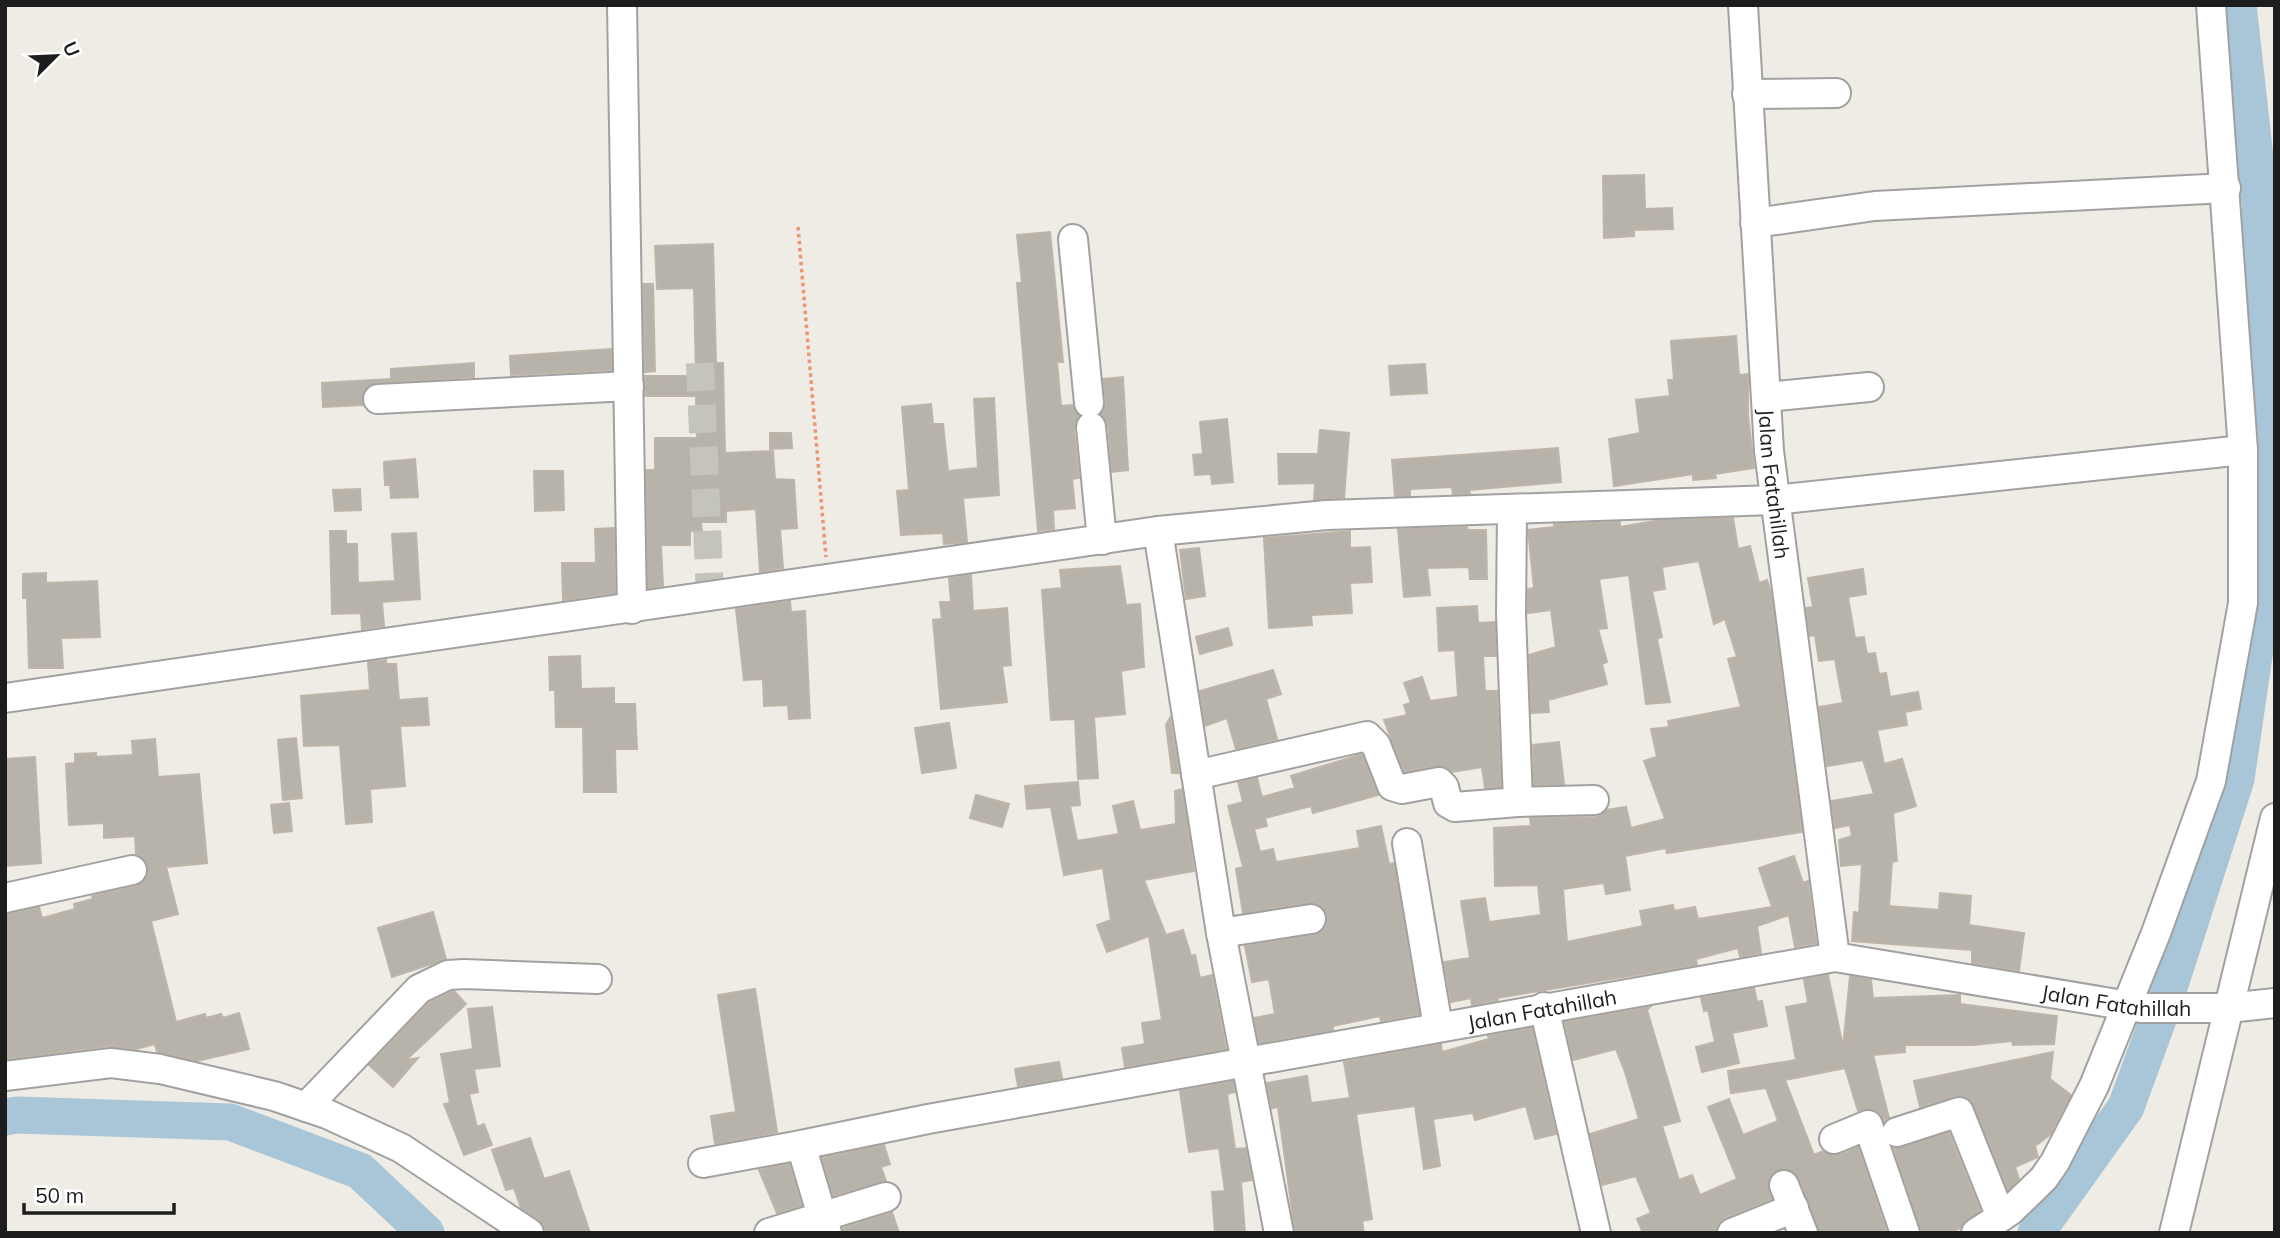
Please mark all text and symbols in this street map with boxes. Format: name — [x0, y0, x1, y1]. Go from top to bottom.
north arrow — [21, 21, 91, 91]
text: U — [58, 38, 85, 60]
street label: Jalan Fatahillah — [1754, 408, 1796, 561]
street label: Jalan Fatahillah — [2039, 979, 2191, 1021]
street label: Jalan Fatahillah — [1465, 983, 1619, 1035]
scale bar — [24, 1172, 175, 1216]
text: 50 m — [35, 1182, 84, 1208]

